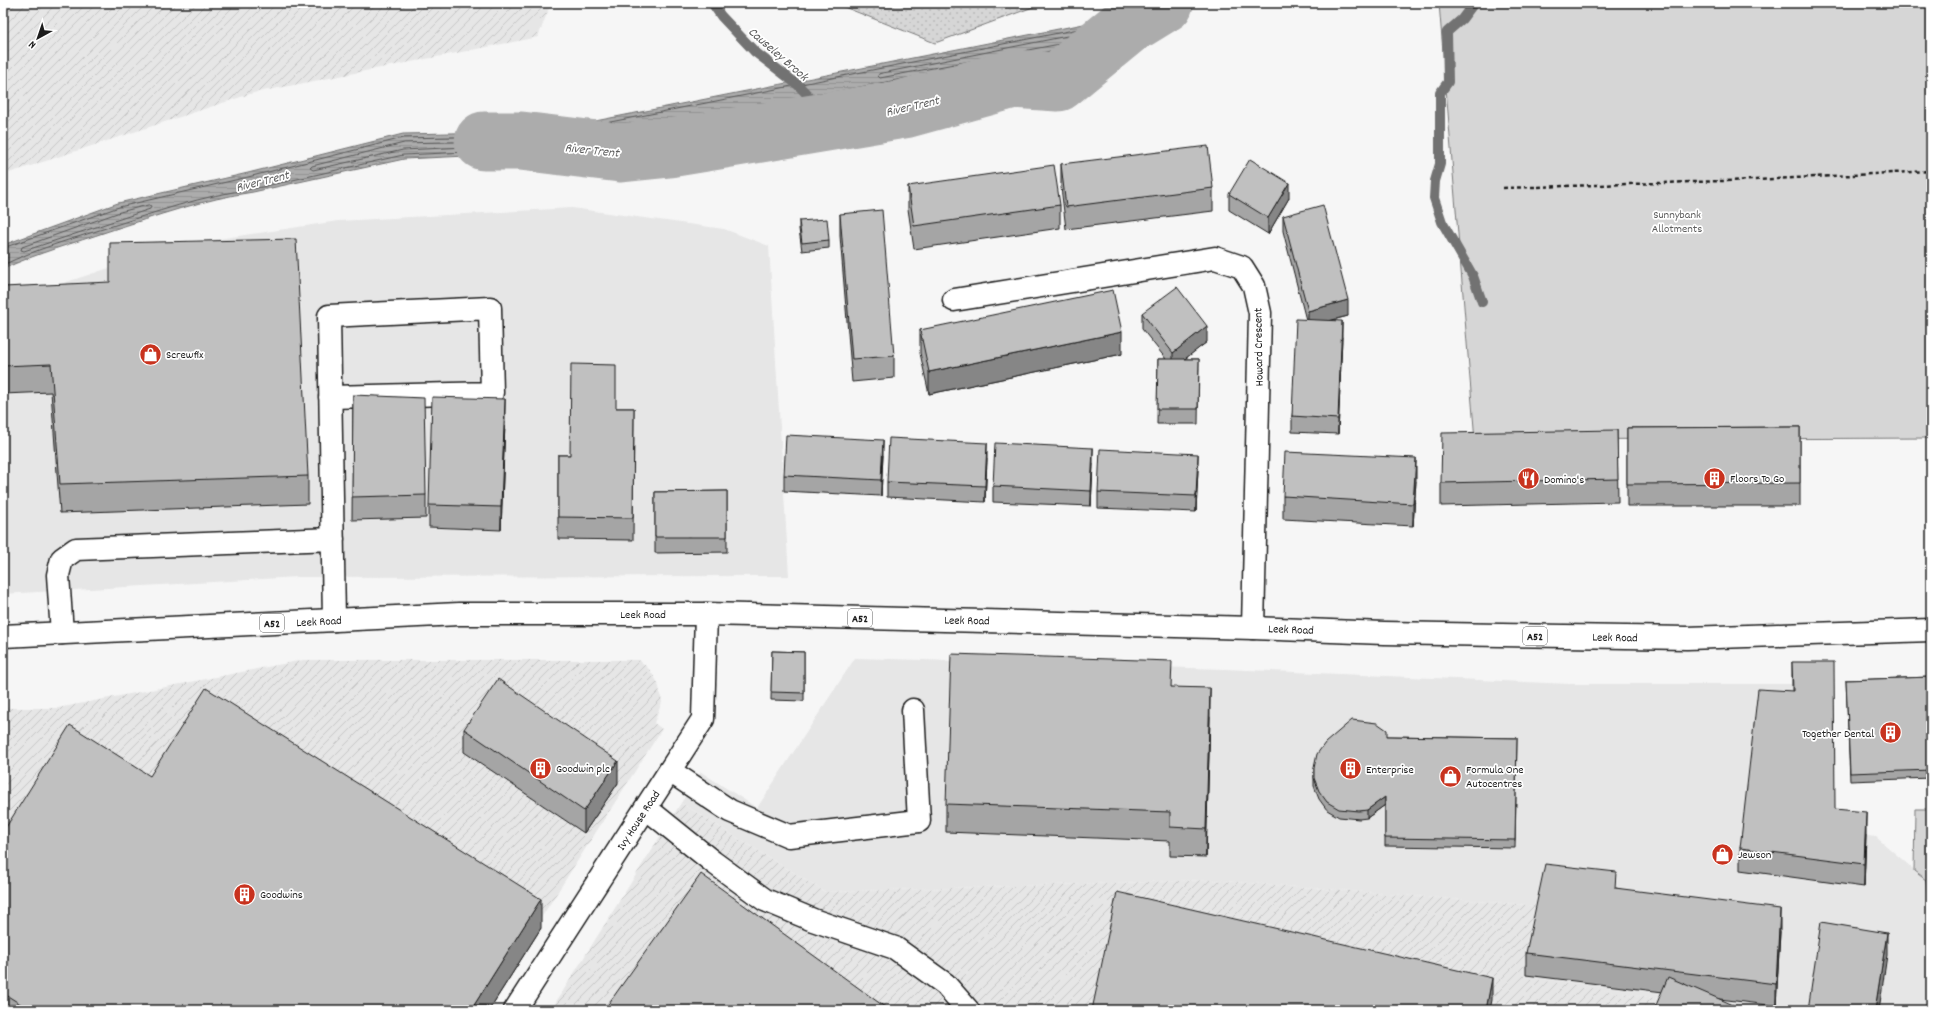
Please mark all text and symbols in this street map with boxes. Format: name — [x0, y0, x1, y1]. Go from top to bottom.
north arrow — [18, 18, 58, 58]
water label: Causeley Brook — [743, 23, 813, 88]
text: N — [25, 36, 40, 52]
water label: River Trent — [884, 92, 942, 123]
water label: River Trent — [564, 139, 621, 164]
water label: River Trent — [234, 166, 292, 198]
park label: Sunnybank Allotments — [1652, 207, 1702, 238]
street label: Howard Crescent — [1250, 307, 1269, 386]
shop icon: Screwfix — [138, 341, 164, 367]
place label: Screwfix — [166, 347, 204, 364]
building icon: Floors To Go — [1701, 465, 1727, 491]
restaurant icon: Domino's — [1516, 466, 1542, 492]
place label: Floors To Go — [1730, 471, 1784, 488]
place label: Domino's — [1544, 472, 1584, 489]
street label: Leek Road — [620, 607, 666, 624]
road number: A52 — [848, 609, 872, 627]
street label: Leek Road — [296, 613, 342, 632]
street label: Leek Road — [944, 613, 990, 630]
road number: A52 — [260, 614, 284, 632]
street label: Leek Road — [1268, 621, 1314, 640]
road number: A52 — [1523, 627, 1547, 645]
street label: Leek Road — [1592, 630, 1638, 647]
building icon: Together Dental — [1877, 720, 1903, 746]
place label: Together Dental — [1802, 726, 1874, 743]
building icon: Goodwin plc — [528, 755, 554, 781]
building icon: Enterprise — [1338, 756, 1364, 782]
place label: Goodwin plc — [556, 761, 610, 778]
place label: Enterprise — [1366, 762, 1414, 779]
place label: Formula One Autocentres — [1466, 762, 1524, 793]
shop icon: Formula One Autocentres — [1438, 763, 1464, 789]
street label: Ivy House Road — [613, 787, 665, 854]
shop icon: Jewson — [1709, 841, 1735, 867]
place label: Jewson — [1738, 847, 1772, 864]
building icon: Goodwins — [232, 881, 258, 907]
place label: Goodwins — [260, 887, 303, 904]

